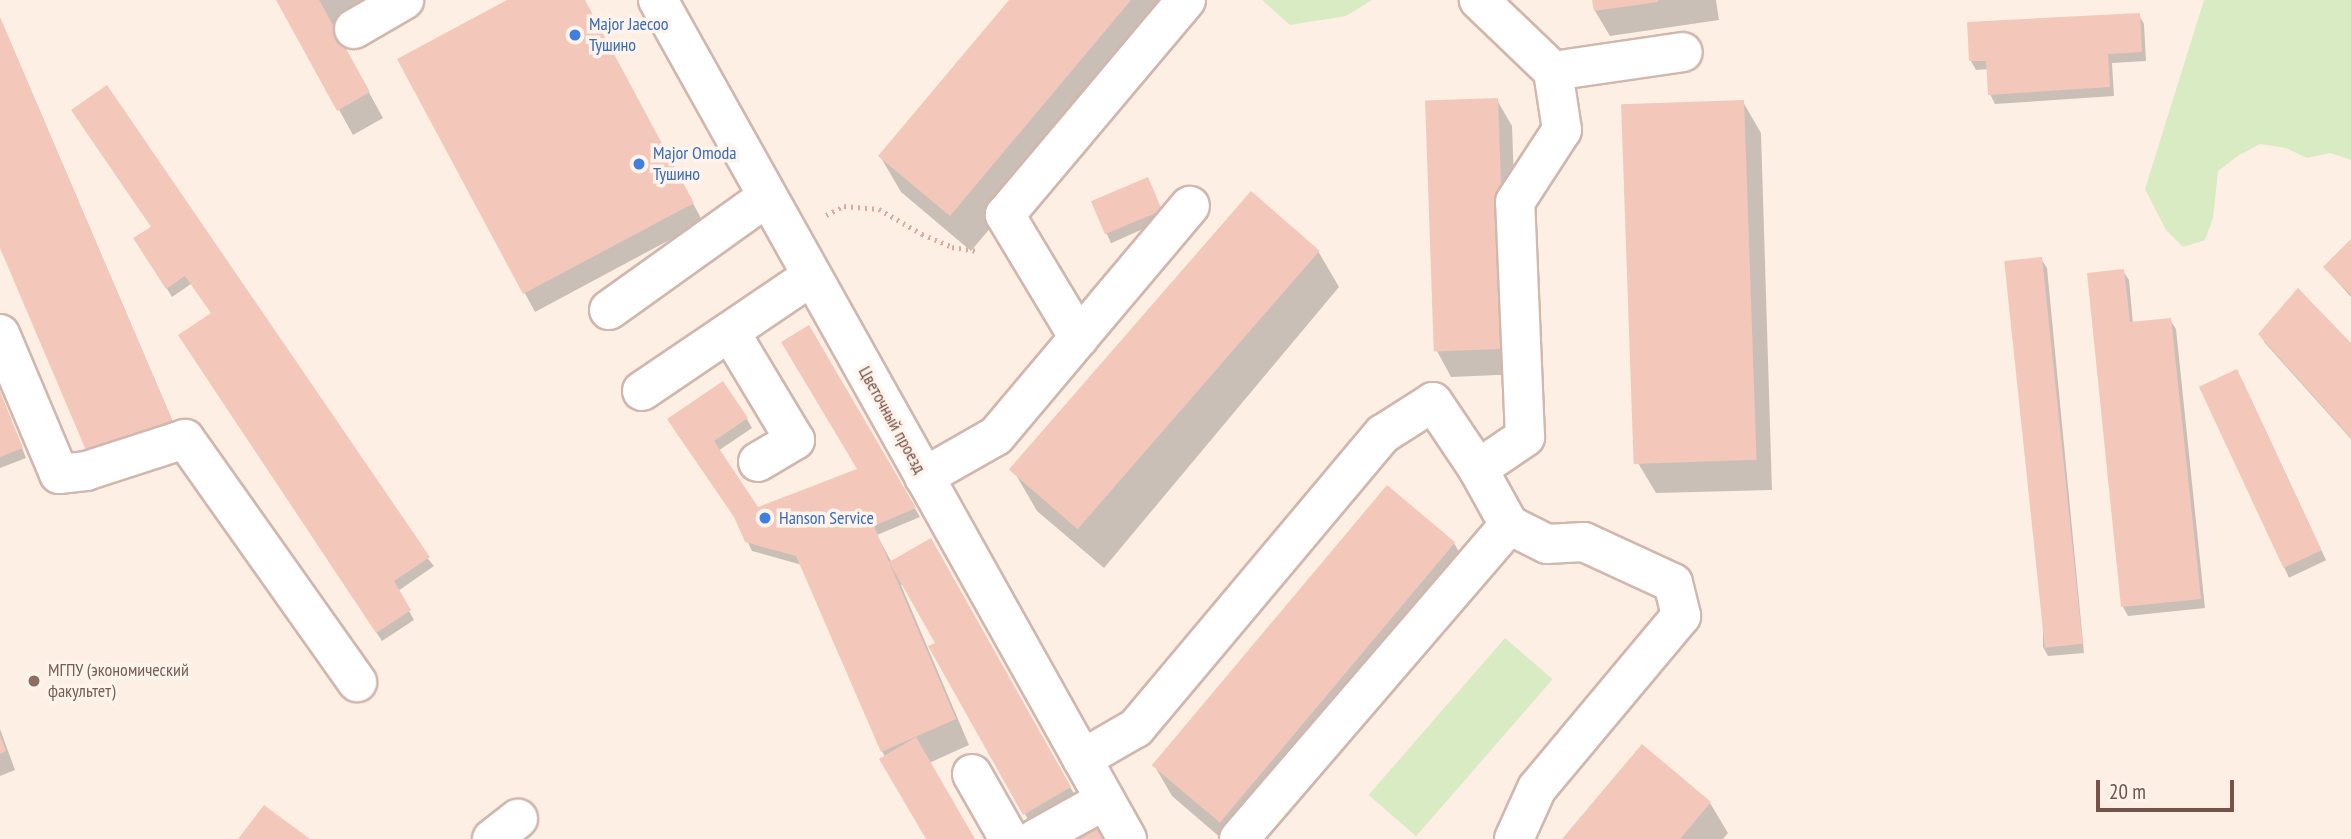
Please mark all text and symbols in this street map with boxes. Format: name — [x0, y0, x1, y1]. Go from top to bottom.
place label: Major Jaecoo Тушино — [589, 14, 669, 56]
marker: Major Jaecoo Тушино — [567, 27, 583, 43]
place label: Major Omoda Тушино — [653, 143, 736, 186]
marker: Major Omoda Тушино — [631, 156, 647, 172]
street label: Цветочный проезд — [854, 363, 930, 477]
place label: Hanson Service — [779, 507, 874, 529]
marker: Hanson Service — [757, 510, 773, 526]
place label: МГПУ (экономический факультет) — [48, 660, 189, 702]
marker: МГПУ (экономический факультет) — [26, 673, 42, 689]
scale bar — [2099, 766, 2237, 810]
text: 20 m — [2109, 778, 2146, 805]

